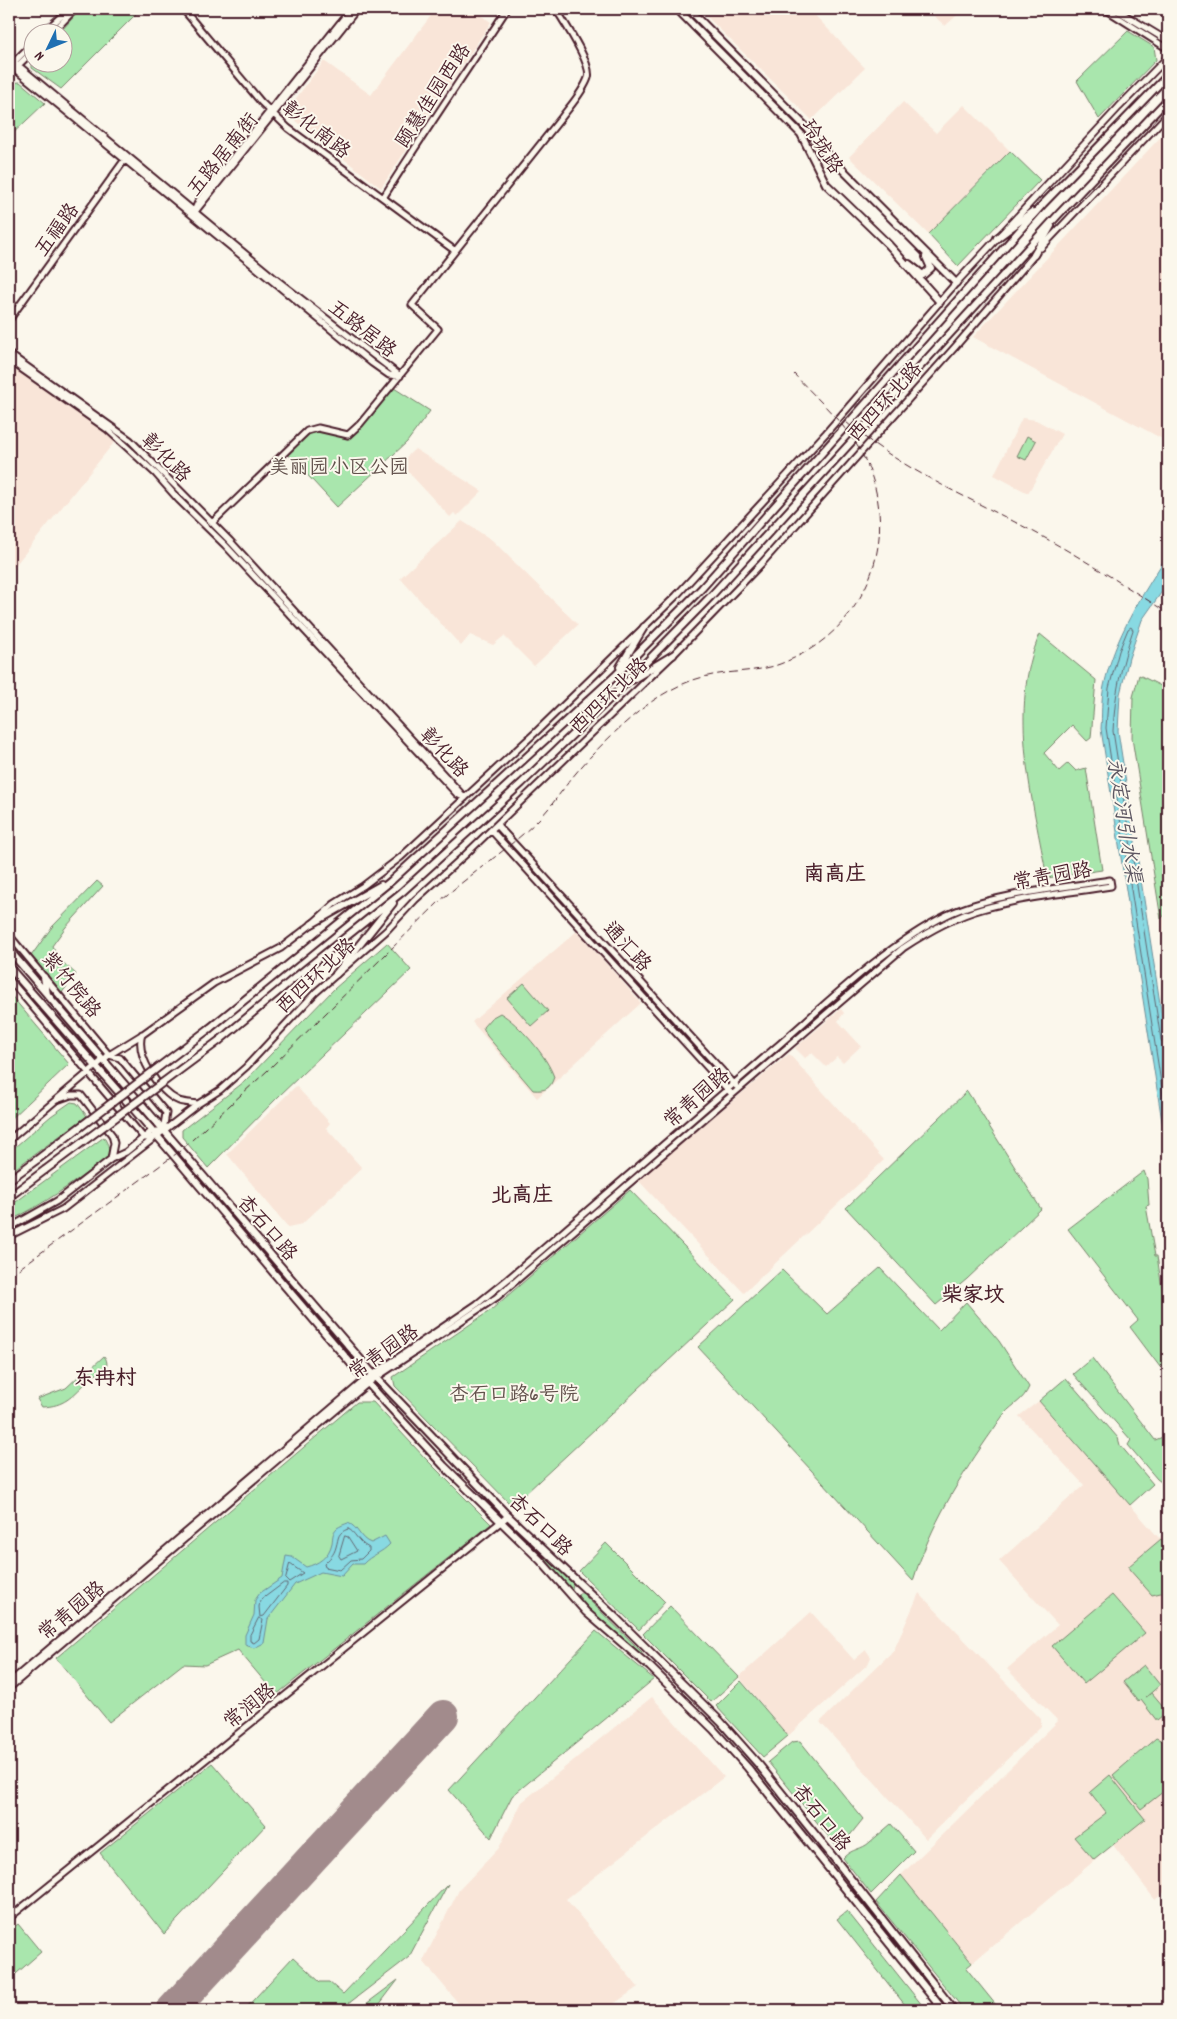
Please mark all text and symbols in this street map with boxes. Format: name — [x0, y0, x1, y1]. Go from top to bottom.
north arrow — [22, 22, 72, 72]
street label: 颐慧佳园西路 — [390, 38, 479, 155]
text: N — [30, 46, 50, 65]
street label: 彰化南路 — [275, 96, 356, 168]
street label: 五路居南街 — [182, 108, 267, 204]
street label: 玲珑路 — [793, 115, 849, 181]
street label: 五福路 — [29, 197, 88, 263]
street label: 五路居路 — [321, 295, 402, 367]
street label: 西四环北路 — [842, 356, 931, 450]
street label: 彰化路 — [134, 428, 197, 491]
park label: 美丽园小区公园 — [269, 455, 409, 483]
street label: 西四环北路 — [564, 652, 656, 742]
street label: 彰化路 — [412, 723, 474, 786]
water label: 永定河引水渠 — [1097, 756, 1147, 887]
street label: 常青园路 — [1011, 857, 1095, 899]
district label: 南高庄 — [804, 861, 867, 891]
street label: 通汇路 — [595, 917, 657, 980]
street label: 西四环北路 — [271, 932, 364, 1022]
street label: 紫竹院路 — [33, 946, 107, 1026]
street label: 常青园路 — [659, 1062, 738, 1136]
district label: 北高庄 — [491, 1182, 554, 1212]
street label: 杏石口路 — [229, 1190, 303, 1269]
district label: 柴家坟 — [942, 1282, 1005, 1312]
street label: 常青园路 — [344, 1318, 426, 1388]
district label: 东冉村 — [74, 1365, 137, 1395]
park label: 杏石口路6号院 — [449, 1382, 579, 1410]
street label: 杏石口路 — [500, 1488, 578, 1565]
street label: 常青园路 — [33, 1575, 113, 1649]
street label: 常润路 — [219, 1677, 284, 1737]
street label: 杏石口路 — [784, 1779, 856, 1860]

